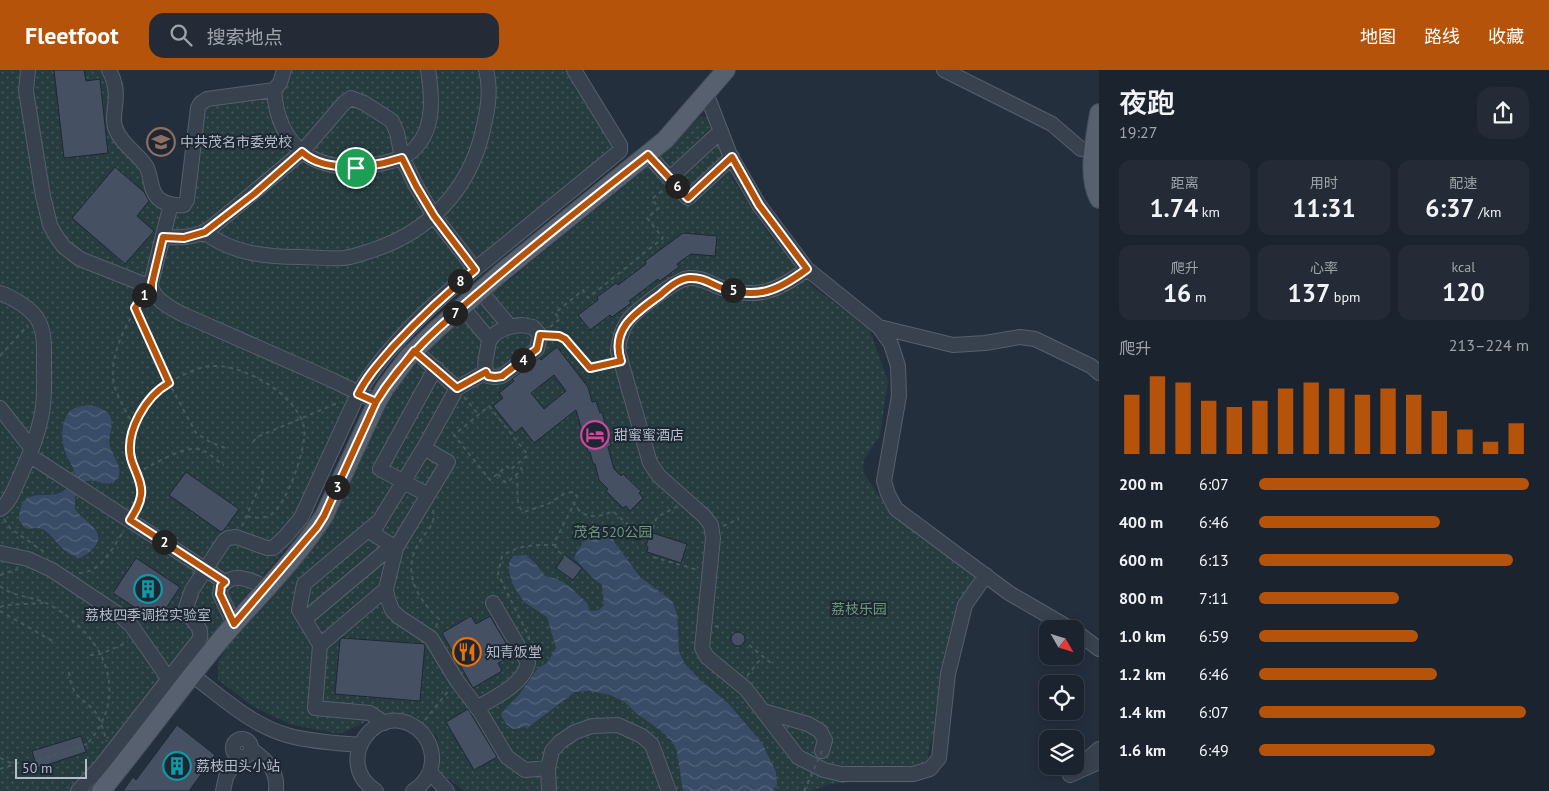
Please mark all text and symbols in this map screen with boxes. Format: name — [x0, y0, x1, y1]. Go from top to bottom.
search box — [149, 13, 499, 58]
text: Fleetfoot — [25, 20, 119, 51]
icon: search — [167, 21, 195, 49]
text: 搜索地点 — [207, 25, 283, 49]
text: 地图 — [1360, 25, 1396, 48]
text: 路线 — [1424, 25, 1460, 48]
text: 收藏 — [1488, 25, 1524, 48]
text: 夜跑 — [1119, 84, 1175, 121]
button: share — [1477, 87, 1529, 139]
text: 19:27 — [1119, 122, 1157, 142]
school or university icon: 中共茂名市委党校 — [146, 127, 176, 157]
place label: 中共茂名市委党校 — [180, 133, 292, 151]
pin — [335, 147, 377, 189]
icon: arrive — [342, 154, 370, 182]
pin: 6 — [664, 174, 690, 198]
text: 距离 — [1171, 174, 1199, 192]
text: 用时 — [1310, 174, 1338, 192]
text: 配速 — [1449, 174, 1477, 192]
text: 6 — [674, 177, 681, 195]
text: 1.74 — [1149, 192, 1198, 224]
text: 11:31 — [1292, 192, 1356, 224]
text: 6:37 — [1425, 192, 1475, 224]
text: km — [1198, 203, 1220, 221]
text: /km — [1475, 203, 1501, 221]
text: kcal — [1451, 258, 1475, 276]
text: 爬升 — [1171, 259, 1199, 277]
text: 心率 — [1310, 259, 1338, 277]
pin: 8 — [448, 268, 472, 294]
text: 8 — [457, 272, 464, 290]
text: 120 — [1442, 276, 1485, 308]
text: 16 — [1163, 277, 1191, 309]
text: 137 — [1288, 277, 1330, 309]
pin: 5 — [720, 278, 746, 302]
text: 5 — [730, 281, 737, 299]
pin: 1 — [132, 282, 156, 308]
text: 1 — [141, 286, 148, 304]
text: m — [1191, 288, 1206, 306]
text: bpm — [1330, 288, 1360, 306]
pin: 7 — [442, 300, 468, 326]
text: 7 — [452, 304, 459, 322]
text: 213–224 m — [1449, 335, 1529, 355]
text: 爬升 — [1119, 338, 1151, 358]
pin: 4 — [510, 348, 536, 372]
text: 4 — [520, 351, 527, 369]
hotel icon: 甜蜜蜜酒店 — [580, 420, 610, 450]
place label: 甜蜜蜜酒店 — [614, 426, 684, 444]
pin: 3 — [324, 474, 350, 500]
text: 200 m — [1119, 474, 1163, 494]
text: 6:07 — [1199, 474, 1229, 494]
text: 3 — [334, 478, 341, 496]
text: 400 m — [1119, 512, 1163, 532]
text: 6:46 — [1199, 512, 1229, 532]
park label: 茂名520公园 — [574, 523, 652, 541]
pin: 2 — [152, 530, 176, 554]
text: 2 — [161, 533, 168, 551]
text: 600 m — [1119, 550, 1163, 570]
text: 6:13 — [1199, 550, 1229, 570]
building icon: 荔枝四季调控实验室 — [133, 574, 163, 604]
text: 800 m — [1119, 588, 1163, 608]
text: 7:11 — [1199, 588, 1229, 608]
park label: 荔枝乐园 — [831, 600, 887, 618]
place label: 荔枝四季调控实验室 — [85, 606, 211, 624]
north arrow — [1039, 620, 1084, 665]
map controls — [1039, 620, 1084, 775]
text: 1.0 km — [1119, 626, 1166, 646]
text: 6:59 — [1199, 626, 1229, 646]
restaurant icon: 知青饭堂 — [452, 637, 482, 667]
place label: 知青饭堂 — [486, 643, 542, 661]
text: 1.2 km — [1119, 664, 1166, 684]
text: 6:46 — [1199, 664, 1229, 684]
button: locate — [1039, 675, 1084, 720]
text: 1.4 km — [1119, 702, 1166, 722]
text: 6:07 — [1199, 702, 1229, 722]
button: layers — [1039, 730, 1084, 775]
text: 1.6 km — [1119, 740, 1166, 760]
text: 6:49 — [1199, 740, 1229, 760]
building icon: 荔枝田头小站 — [162, 751, 192, 781]
scale bar — [15, 756, 88, 779]
place label: 荔枝田头小站 — [196, 757, 280, 775]
text: 50 m — [22, 759, 52, 777]

